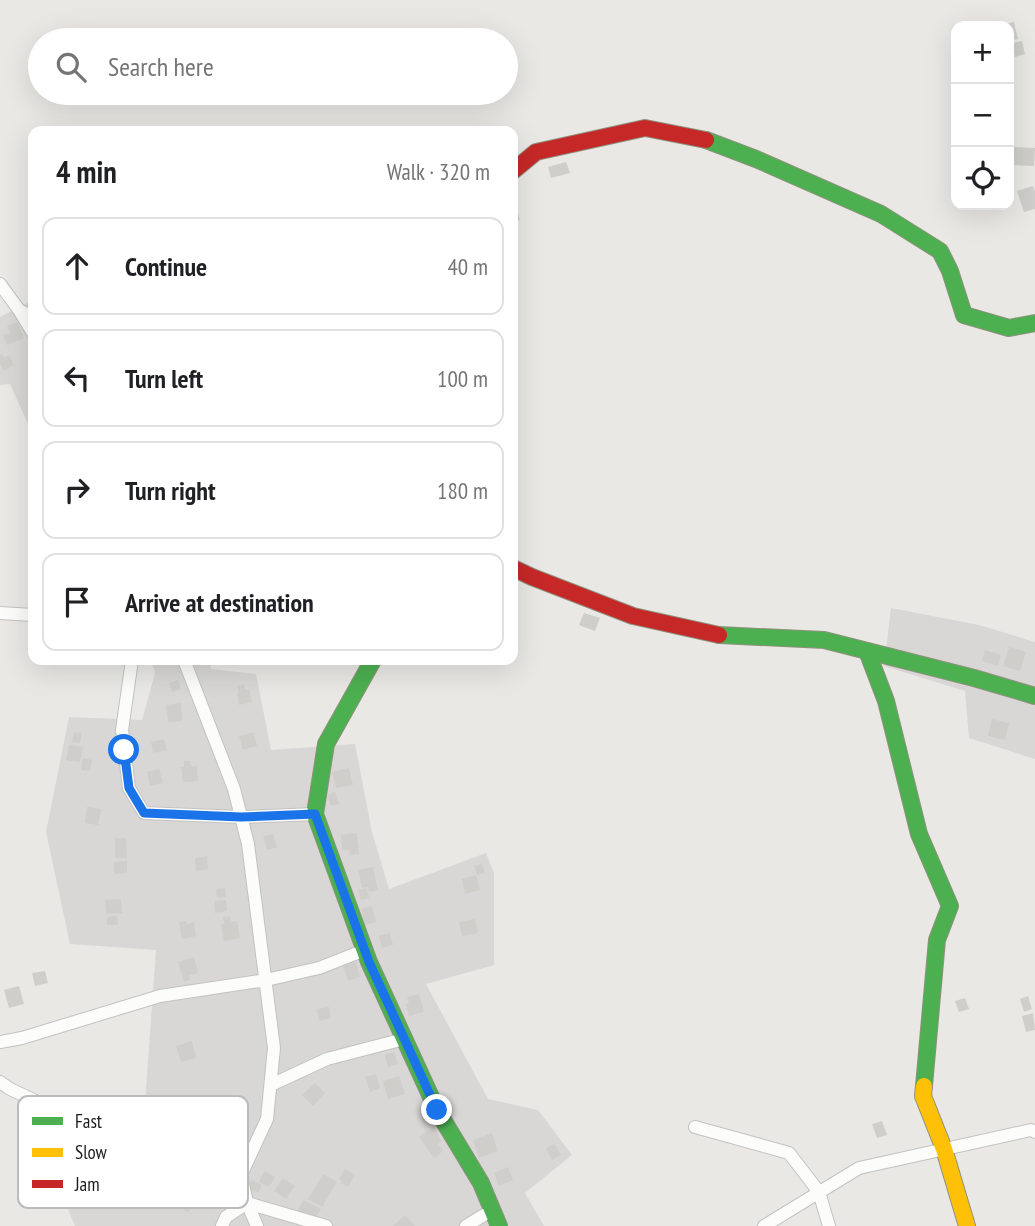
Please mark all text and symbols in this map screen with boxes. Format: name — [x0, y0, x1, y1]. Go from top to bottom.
map controls — [951, 21, 1014, 210]
button: + — [951, 21, 1014, 84]
search box — [28, 28, 518, 105]
icon: search — [52, 48, 90, 86]
text: Search here — [108, 50, 214, 83]
button: − — [951, 84, 1014, 147]
button: locate — [951, 147, 1014, 210]
text: 4 min — [56, 152, 117, 191]
text: Walk · 320 m — [387, 157, 490, 186]
icon: ahead — [58, 247, 96, 285]
text: Continue — [125, 250, 207, 283]
text: 40 m — [447, 252, 488, 281]
icon: left — [58, 359, 96, 397]
text: Turn left — [125, 362, 203, 395]
text: 100 m — [437, 364, 488, 393]
icon: right — [58, 471, 96, 509]
text: Turn right — [125, 474, 216, 507]
text: 180 m — [437, 476, 488, 505]
icon: arrive — [58, 583, 96, 621]
text: Arrive at destination — [125, 586, 314, 619]
route start — [108, 734, 139, 765]
route end — [421, 1094, 452, 1125]
legend — [18, 1096, 248, 1208]
text: Fast — [75, 1109, 103, 1133]
text: Slow — [75, 1140, 108, 1164]
text: Jam — [74, 1172, 100, 1196]

